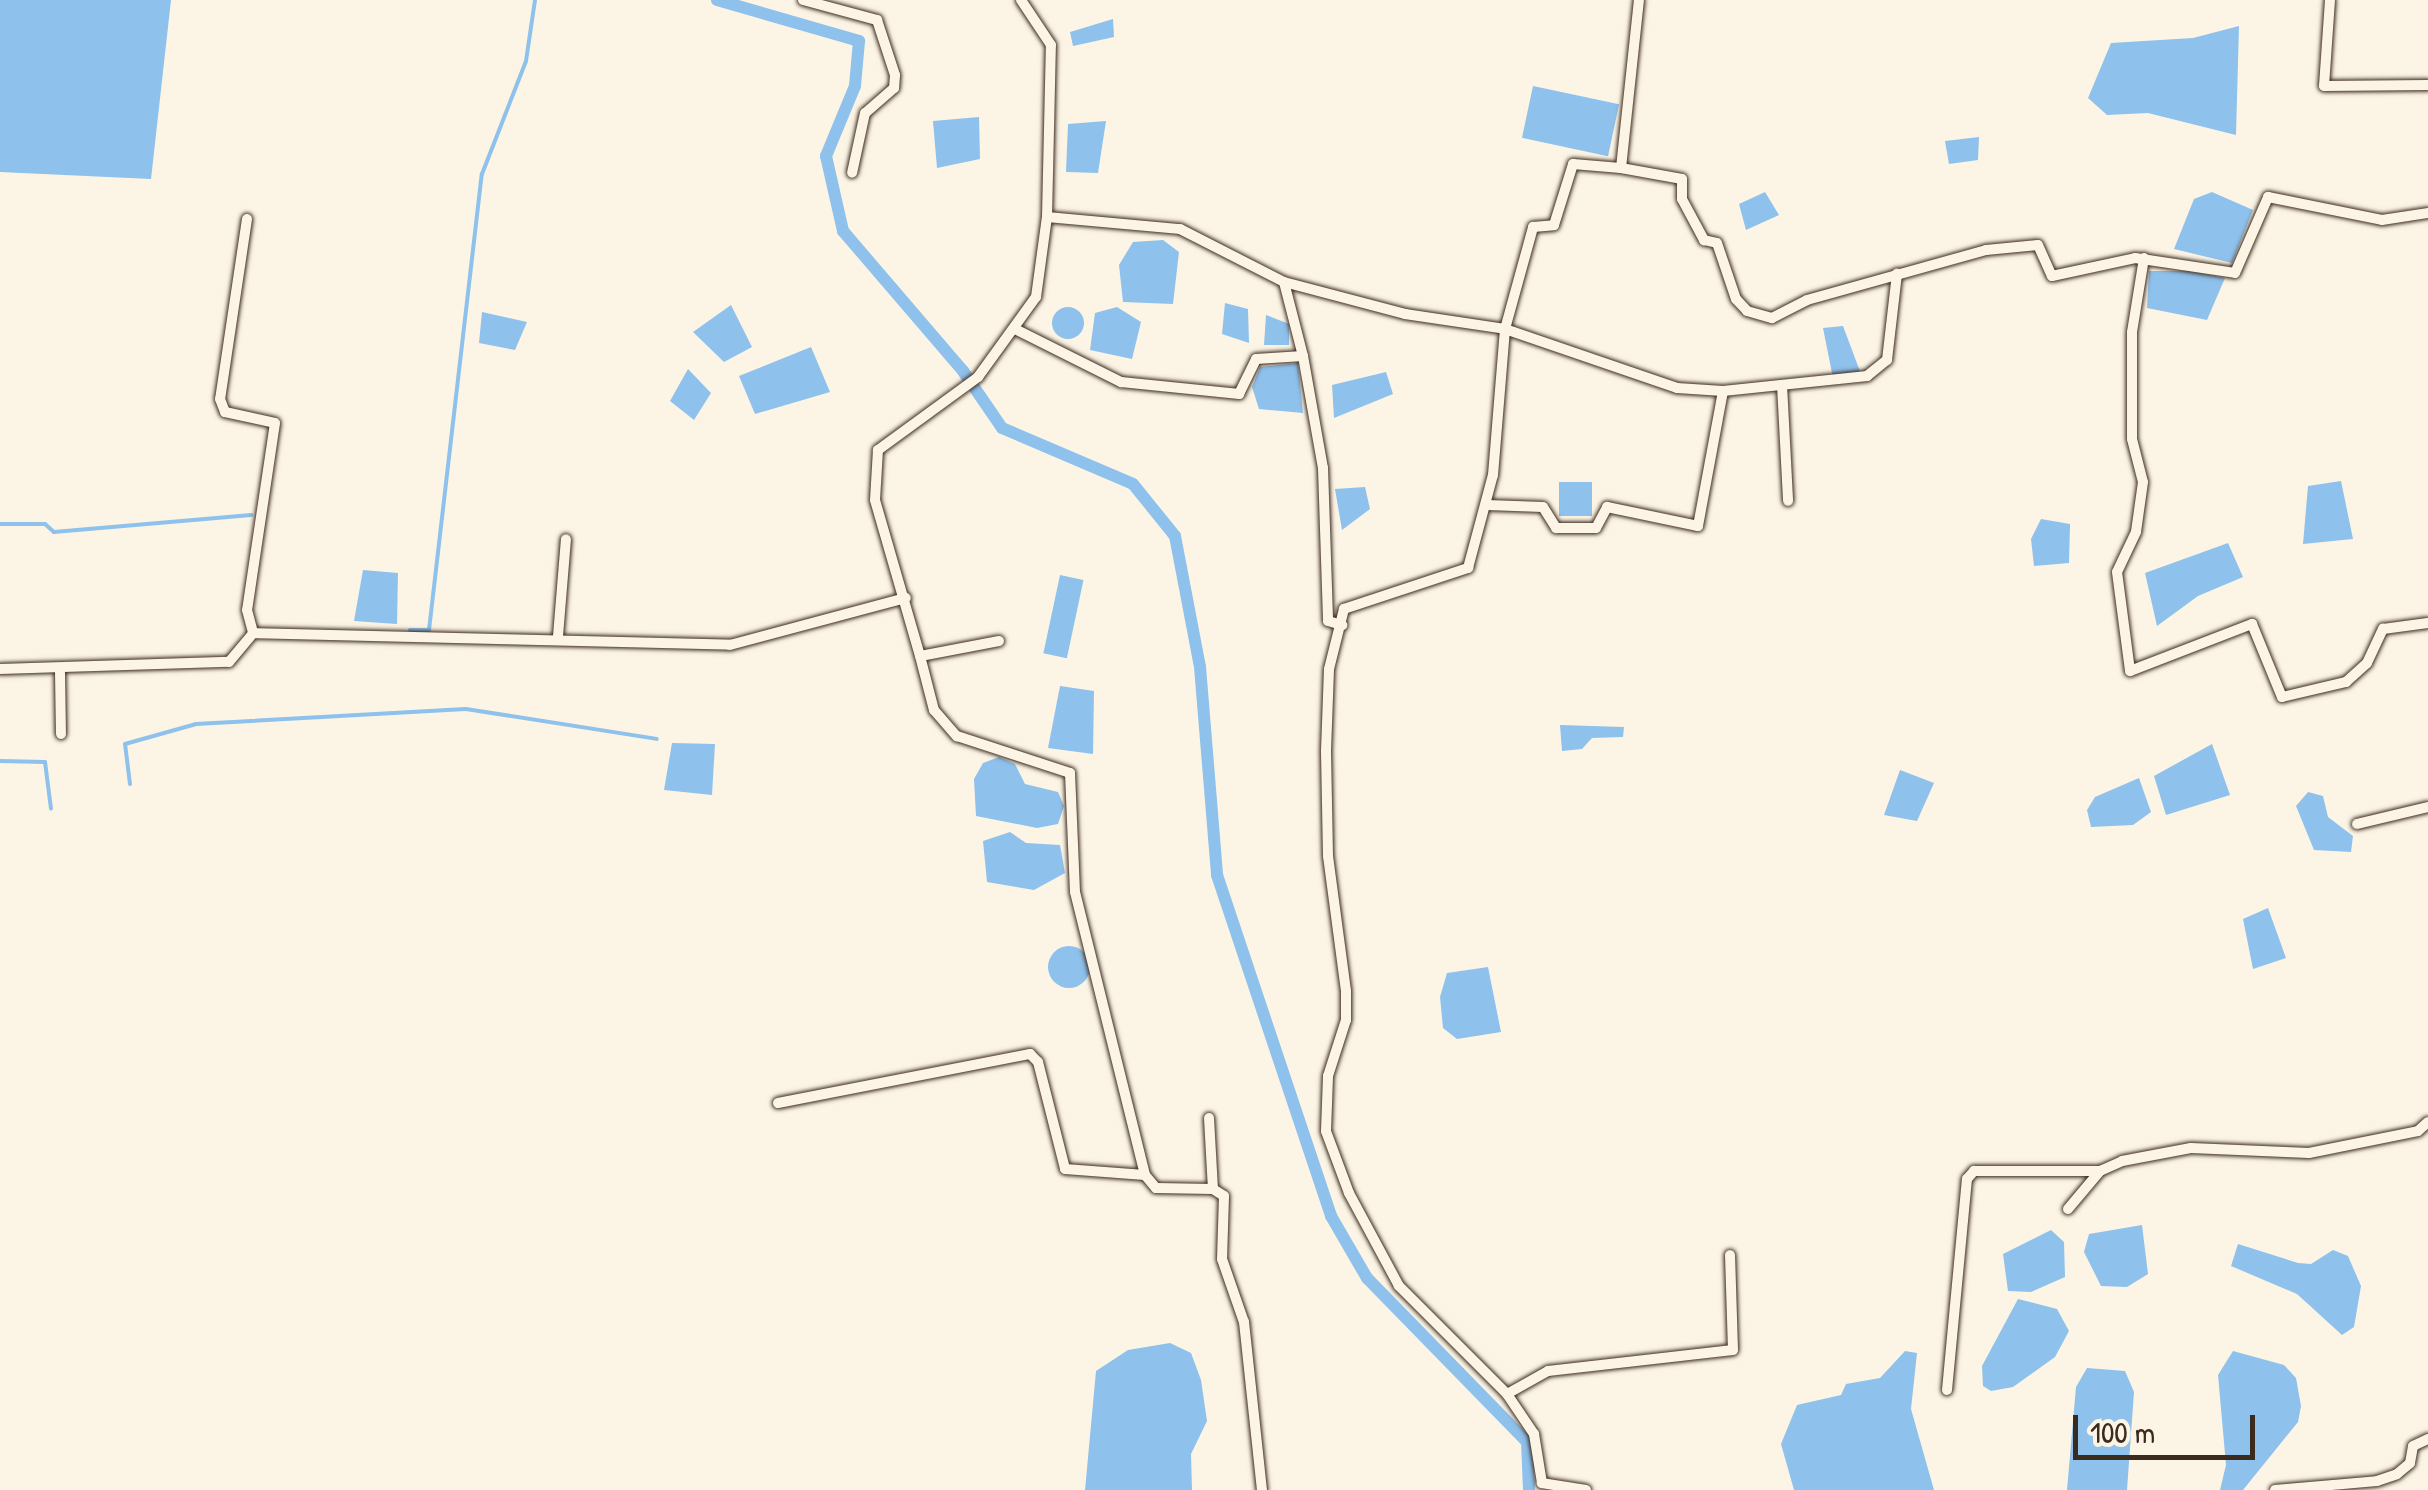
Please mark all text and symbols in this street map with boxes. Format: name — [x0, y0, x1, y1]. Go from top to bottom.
scale bar — [2078, 1395, 2260, 1457]
text: 100 m — [2090, 1412, 2155, 1452]

